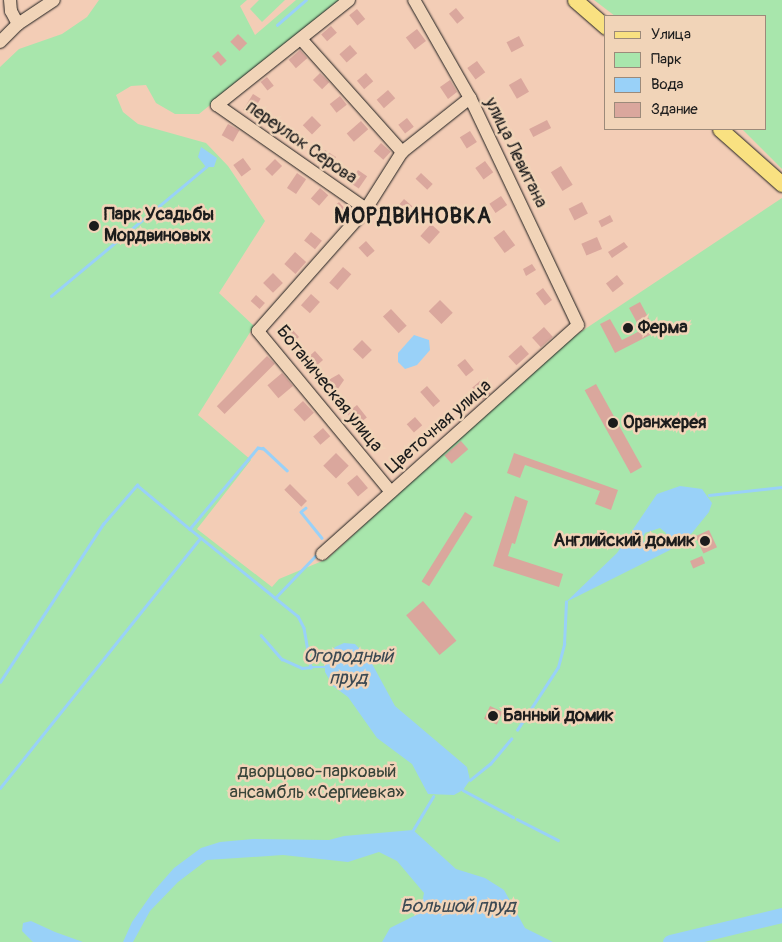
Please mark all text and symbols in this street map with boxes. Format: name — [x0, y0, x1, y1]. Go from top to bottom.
legend — [604, 15, 767, 130]
text: Улица — [651, 25, 691, 44]
text: Парк — [651, 50, 682, 69]
text: Вода — [651, 75, 684, 94]
street label: улица Левитана — [479, 94, 551, 212]
street label: переулок Серова — [241, 97, 361, 189]
text: Здание — [651, 100, 698, 119]
district label: МОРДВИНОВКА — [333, 204, 493, 230]
place label: Парк Усадьбы Мордвиновых — [104, 205, 214, 248]
marker: Парк Усадьбы Мордвиновых — [88, 220, 100, 232]
place label: Ферма — [638, 317, 688, 339]
street label: Ботаническая улица — [271, 321, 387, 457]
marker: Ферма — [622, 322, 634, 334]
street label: Цветочная улица — [382, 375, 496, 479]
place label: Оранжерея — [623, 412, 707, 434]
marker: Оранжерея — [607, 417, 619, 429]
place label: Английский домик — [553, 530, 695, 552]
marker: Английский домик — [699, 535, 711, 547]
water label: Огородный пруд — [303, 646, 393, 690]
place label: Банный домик — [503, 705, 614, 727]
marker: Банный домик — [487, 710, 499, 722]
park label: дворцово-парковый ансамбль «Сергиевка» — [230, 762, 404, 804]
water label: Большой пруд — [400, 896, 516, 918]

